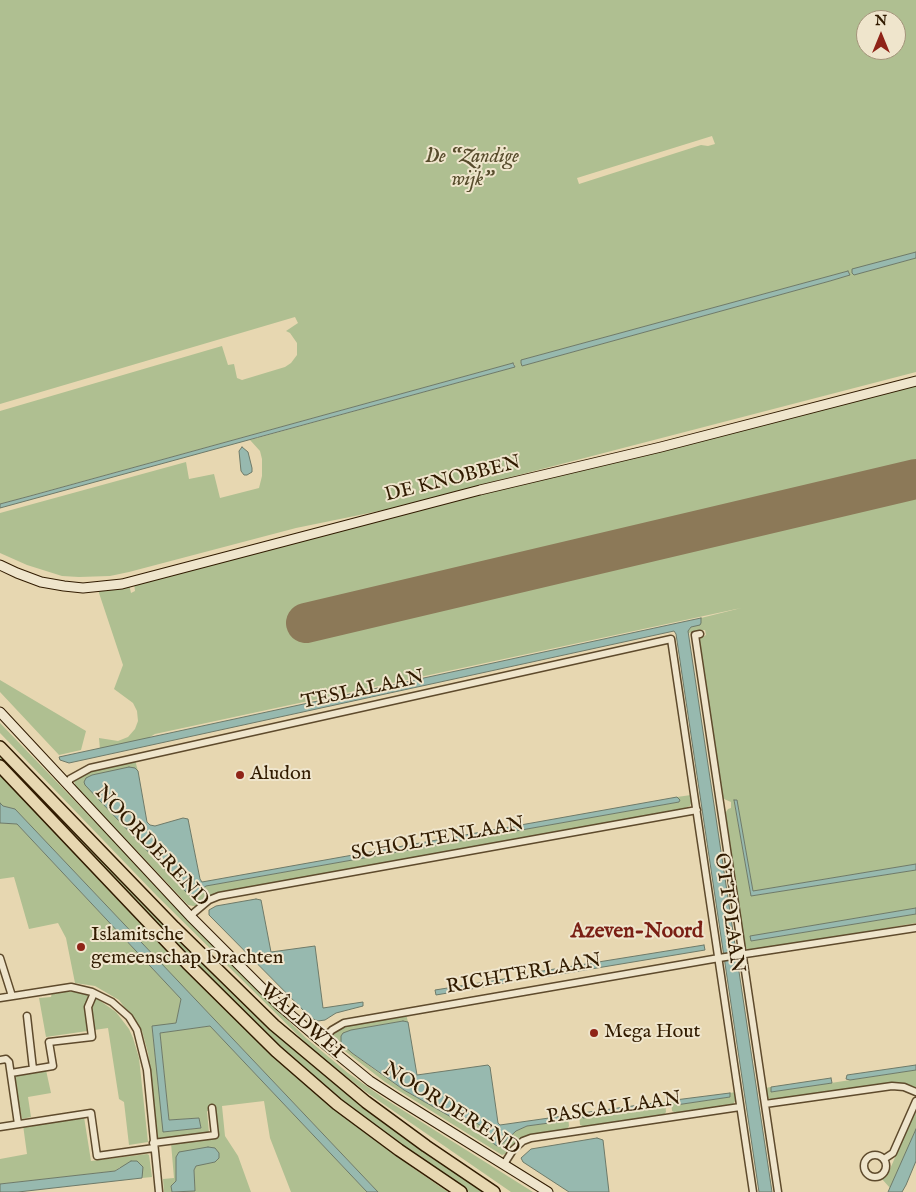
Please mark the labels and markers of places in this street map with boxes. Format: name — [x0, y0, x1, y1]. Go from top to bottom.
place label: Aludon — [250, 763, 311, 787]
marker: Aludon — [234, 769, 246, 781]
place label: Islamitsche gemeenschap Drachten — [91, 924, 283, 971]
marker: Islamitsche gemeenschap Drachten — [75, 941, 87, 953]
place label: Mega Hout — [604, 1021, 700, 1045]
marker: Mega Hout — [588, 1027, 600, 1039]

